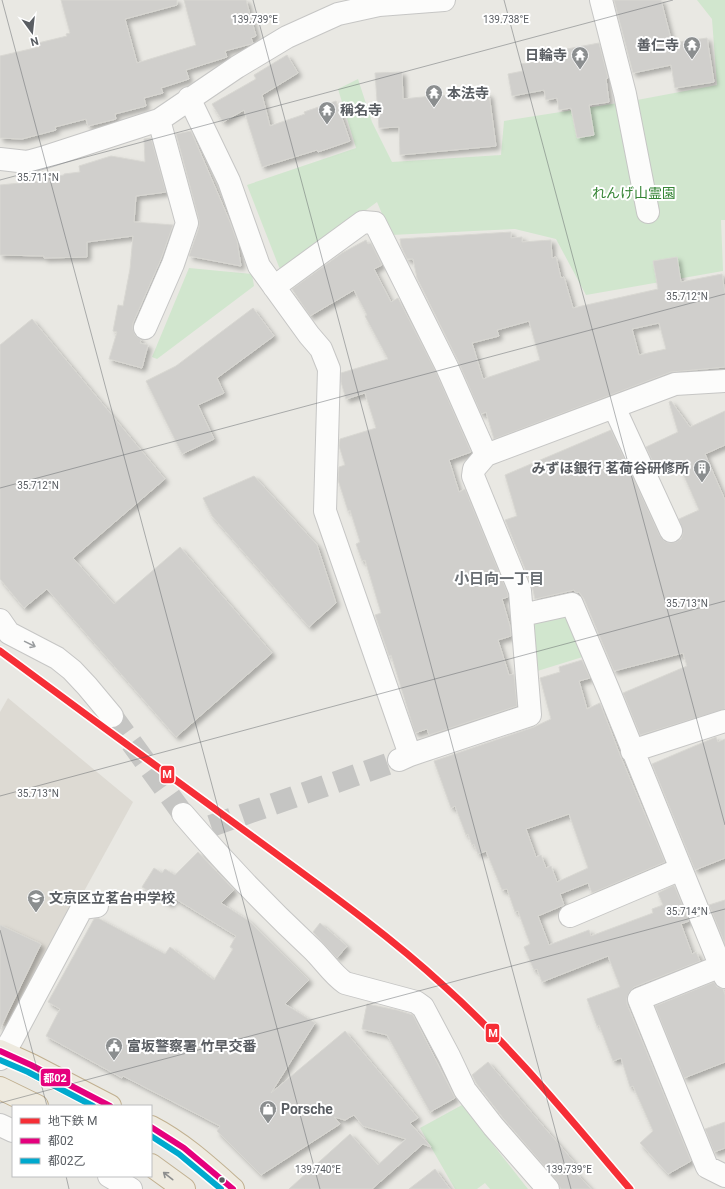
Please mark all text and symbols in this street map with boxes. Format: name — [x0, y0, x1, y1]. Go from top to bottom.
north arrow — [12, 12, 52, 52]
text: 139.739°E — [232, 14, 278, 25]
text: 139.738°E — [483, 14, 529, 25]
text: N — [29, 34, 40, 49]
temple icon: 善仁寺 — [682, 35, 702, 60]
place label: 善仁寺 — [637, 37, 679, 53]
temple icon: 日輪寺 — [570, 45, 590, 70]
place label: 日輪寺 — [525, 47, 567, 63]
temple icon: 本法寺 — [424, 83, 444, 108]
place label: 本法寺 — [447, 85, 489, 101]
temple icon: 稱名寺 — [317, 100, 337, 125]
place label: 稱名寺 — [340, 102, 382, 118]
text: 35.711°N — [17, 172, 59, 183]
park label: れんげ山霊園 — [592, 185, 676, 201]
text: 35.712°N — [666, 291, 708, 302]
building icon: みずほ銀行 茗荷谷研修所 — [692, 458, 712, 483]
place label: みずほ銀行 茗荷谷研修所 — [532, 460, 689, 476]
text: 35.712°N — [17, 480, 59, 491]
district label: 小日向一丁目 — [454, 570, 544, 588]
text: 35.713°N — [666, 598, 708, 609]
one-way arrow — [23, 641, 35, 648]
line badge: M — [160, 765, 175, 784]
text: M — [162, 768, 172, 781]
text: 35.713°N — [17, 788, 59, 799]
school or university icon: 文京区立茗台中学校 — [26, 888, 46, 913]
place label: 文京区立茗台中学校 — [49, 890, 175, 906]
text: 35.714°N — [666, 906, 708, 917]
line badge: M — [485, 1023, 500, 1043]
text: M — [488, 1027, 498, 1040]
public building icon: 富坂警察署 竹早交番 — [104, 1036, 124, 1061]
place label: 富坂警察署 竹早交番 — [127, 1038, 256, 1054]
line badge: 都02 — [40, 1068, 71, 1087]
text: 都02 — [43, 1072, 67, 1085]
shop icon: Porsche — [258, 1099, 278, 1124]
place label: Porsche — [281, 1101, 333, 1117]
legend — [12, 1105, 152, 1177]
text: 地下鉄 M — [48, 1114, 97, 1128]
text: 都02 — [48, 1134, 74, 1148]
text: 都02乙 — [48, 1154, 86, 1168]
text: 139.740°E — [295, 1164, 341, 1175]
text: 139.739°E — [546, 1164, 592, 1175]
one-way arrow — [162, 1172, 173, 1181]
unlabelled marker — [217, 1175, 227, 1185]

